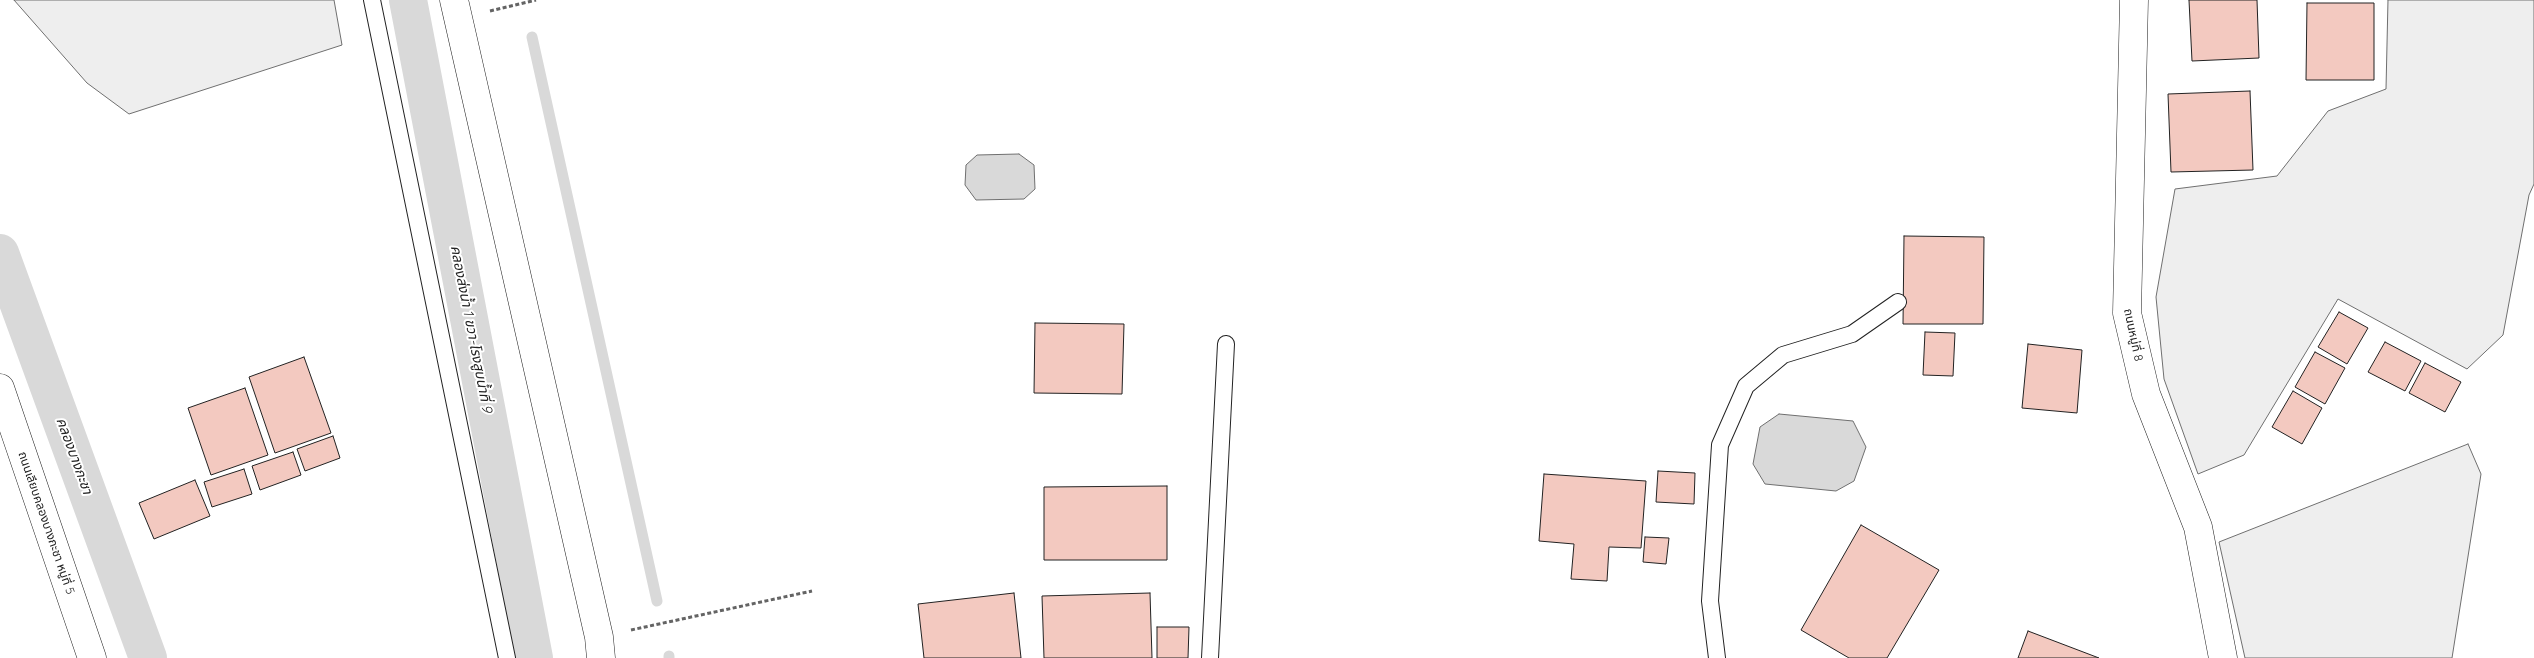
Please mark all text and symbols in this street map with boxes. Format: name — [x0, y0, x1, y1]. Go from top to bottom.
water label: คลองส่งน้ำ 1 ขวา-โรงสูบน้ำที่ 9 — [447, 244, 495, 414]
street label: ถนนหมู่ที่ 8 — [2120, 307, 2146, 363]
water label: คลองบางกะชา — [52, 415, 96, 497]
street label: ถนนเลียบคลองบางกะชา หมู่ที่ 5 — [15, 450, 77, 596]

